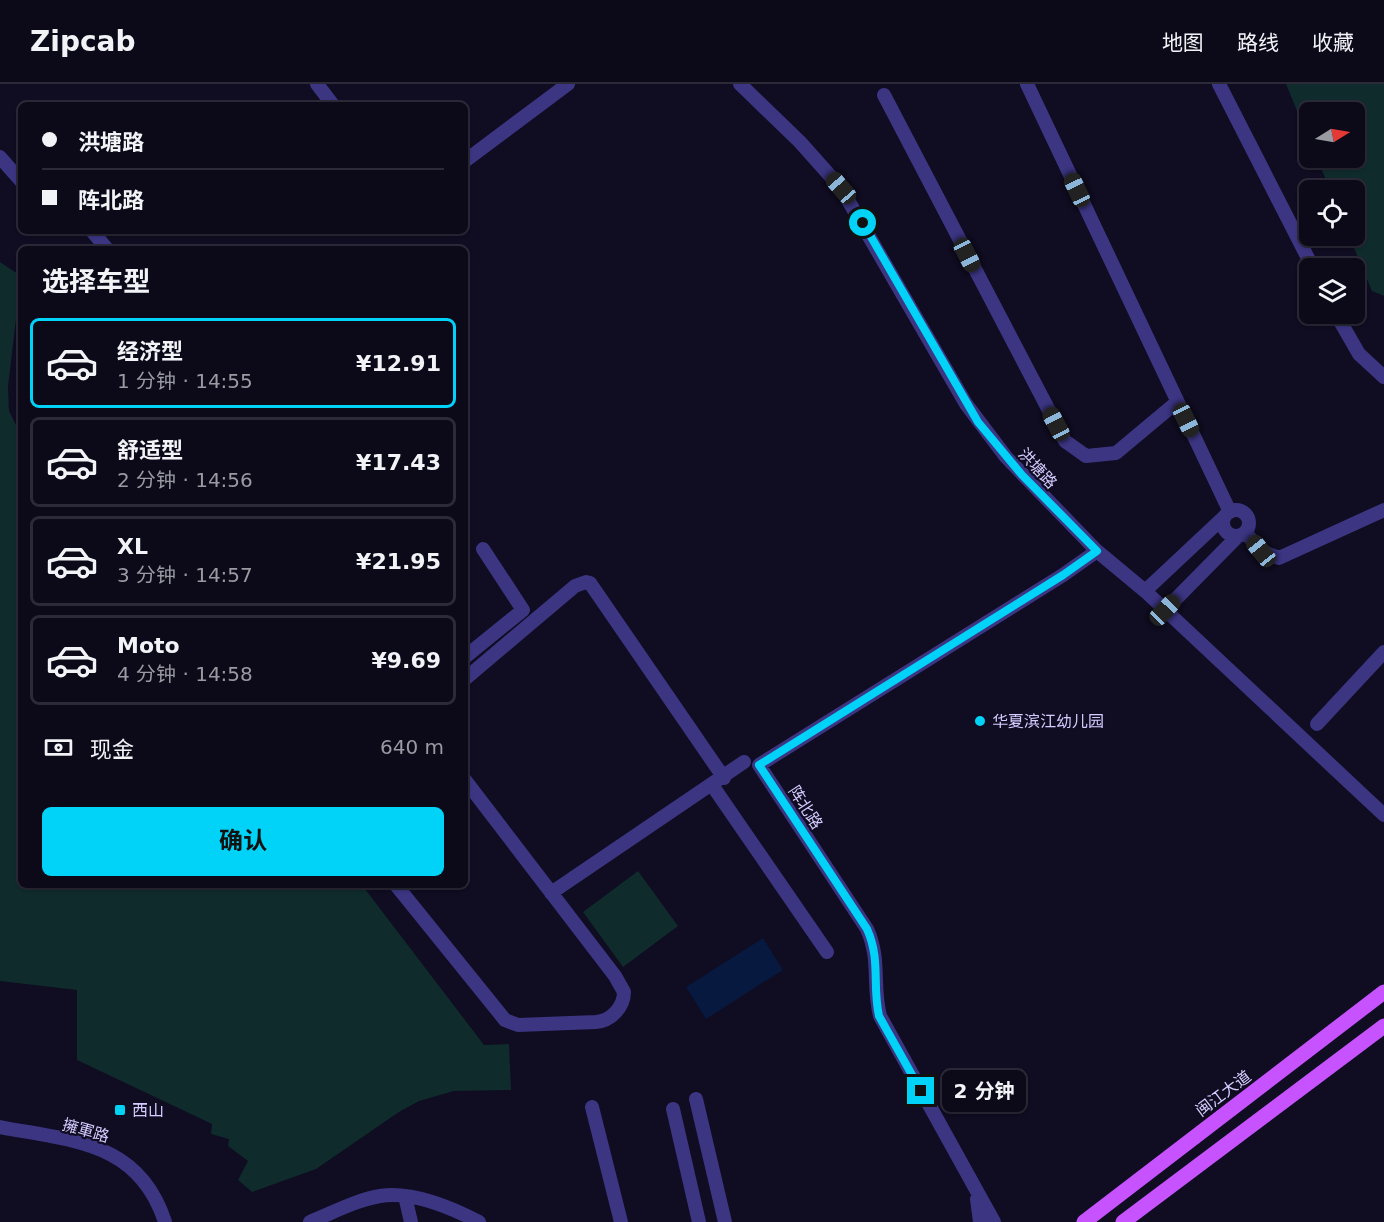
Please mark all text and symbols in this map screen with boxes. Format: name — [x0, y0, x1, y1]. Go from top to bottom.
text: Zipcab — [30, 25, 135, 58]
text: 地图 — [1162, 31, 1204, 55]
text: 路线 — [1237, 31, 1279, 55]
text: 收藏 — [1312, 31, 1354, 55]
north arrow — [1299, 102, 1365, 168]
map controls — [1299, 102, 1365, 324]
text: 洪塘路 — [78, 130, 144, 155]
car — [822, 169, 860, 207]
car — [1061, 170, 1093, 210]
button: locate — [1299, 180, 1365, 246]
text: 阵北路 — [78, 188, 144, 213]
route start — [849, 209, 876, 236]
car — [951, 235, 983, 275]
button: layers — [1299, 258, 1365, 324]
text: 选择车型 — [42, 266, 150, 297]
icon: car — [45, 336, 99, 390]
text: 经济型 — [117, 339, 183, 364]
text: ¥12.91 — [356, 351, 441, 376]
text: 1 分钟 · 14:55 — [117, 369, 253, 393]
car — [1170, 400, 1202, 440]
car — [1040, 404, 1072, 444]
icon: car — [45, 435, 99, 489]
text: 舒适型 — [117, 438, 183, 463]
street label: 洪塘路 — [1014, 444, 1061, 492]
text: ¥17.43 — [356, 450, 441, 475]
text: 2 分钟 · 14:56 — [117, 468, 253, 492]
car — [1243, 531, 1279, 571]
icon: car — [45, 534, 99, 588]
text: XL — [117, 534, 148, 559]
text: ¥21.95 — [356, 549, 441, 574]
text: 3 分钟 · 14:57 — [117, 563, 253, 587]
car — [1146, 591, 1184, 629]
icon: car — [45, 633, 99, 687]
text: Moto — [117, 633, 180, 658]
text: ¥9.69 — [371, 648, 441, 673]
text: 4 分钟 · 14:58 — [117, 662, 253, 686]
place label: 华夏滨江幼儿园 — [992, 712, 1104, 731]
marker: 华夏滨江幼儿园 — [973, 714, 987, 728]
icon: cash — [42, 731, 75, 764]
text: 640 m — [380, 735, 444, 759]
text: 现金 — [90, 737, 134, 762]
street label: 阵北路 — [785, 782, 827, 833]
button: 确认 — [42, 807, 444, 876]
street label: 闽江大道 — [1192, 1067, 1255, 1120]
callout: 2 分钟 — [942, 1070, 1026, 1112]
route end — [907, 1077, 934, 1104]
text: 2 分钟 — [954, 1079, 1014, 1103]
place label: 西山 — [132, 1101, 164, 1120]
marker: 西山 — [113, 1103, 127, 1117]
street label: 擁軍路 — [60, 1115, 112, 1146]

